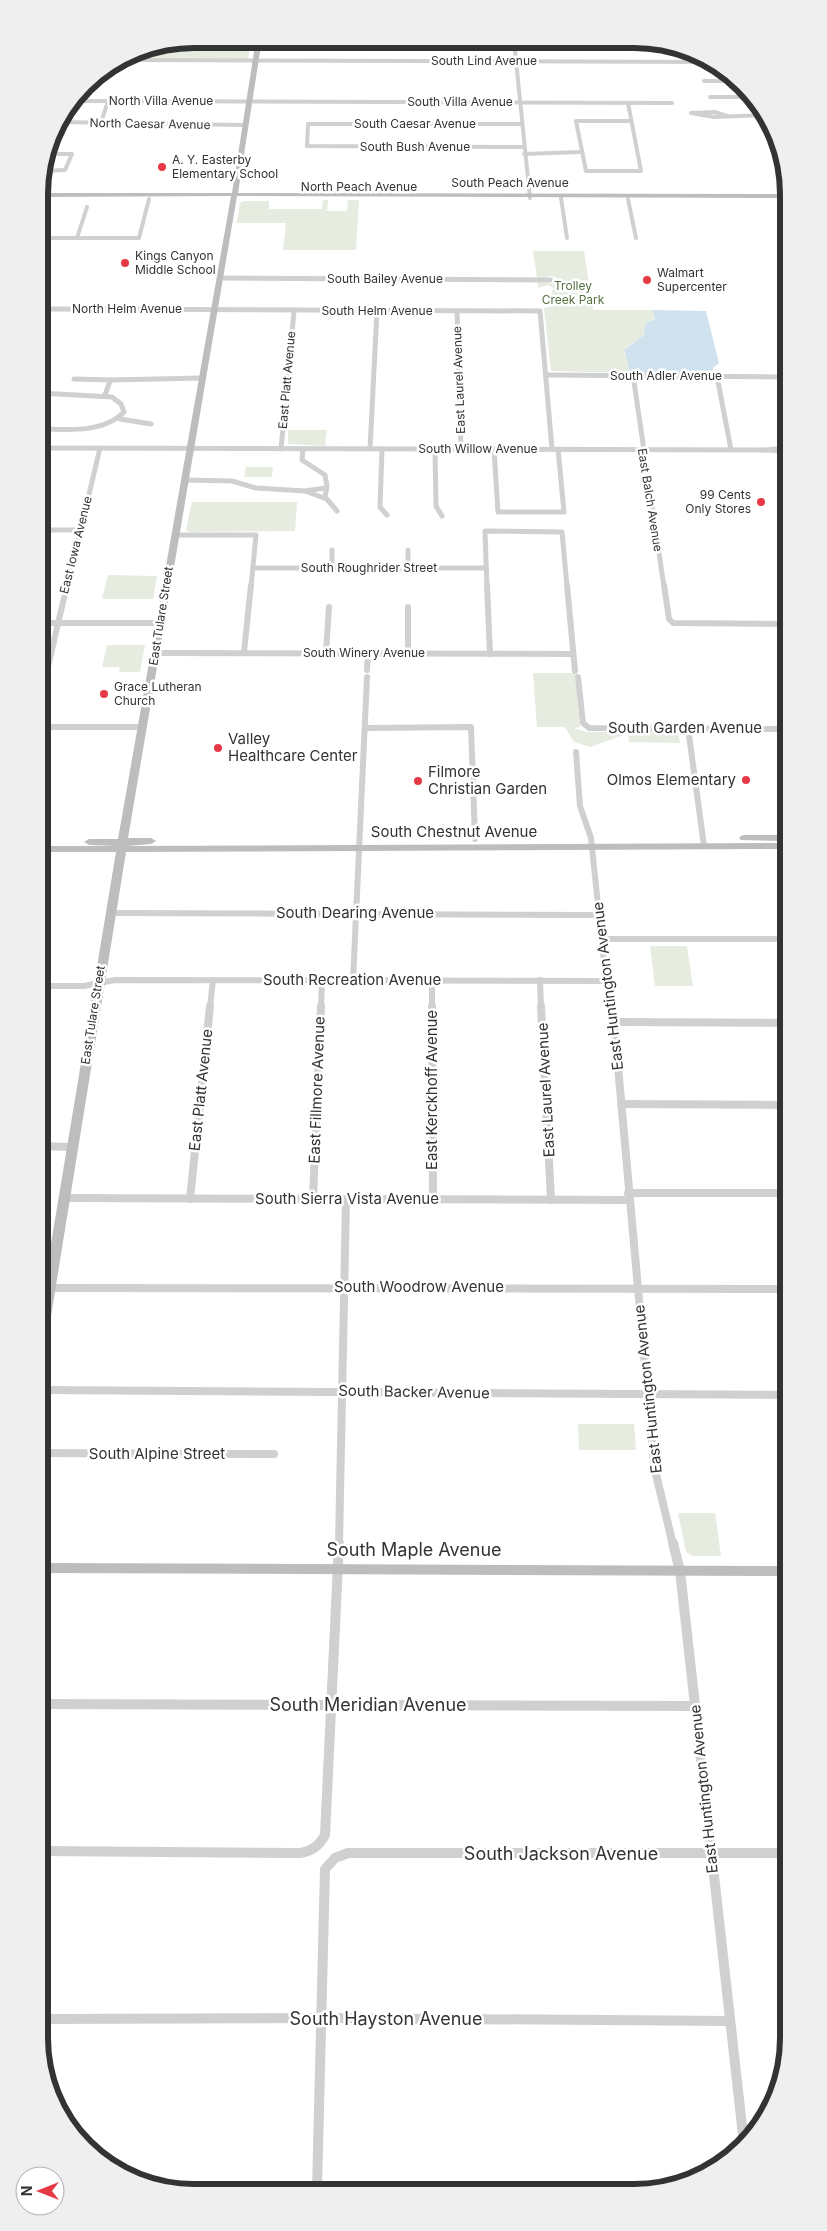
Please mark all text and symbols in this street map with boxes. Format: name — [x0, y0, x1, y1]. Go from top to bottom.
street label: South Lind Avenue — [431, 53, 537, 68]
street label: North Villa Avenue — [109, 93, 213, 108]
street label: South Villa Avenue — [407, 94, 513, 109]
street label: North Caesar Avenue — [89, 115, 211, 132]
street label: South Caesar Avenue — [354, 116, 476, 131]
street label: South Bush Avenue — [360, 139, 470, 154]
place label: A. Y. Easterby Elementary School — [172, 152, 278, 181]
marker: A. Y. Easterby Elementary School — [156, 161, 168, 173]
street label: South Peach Avenue — [451, 175, 569, 190]
street label: North Peach Avenue — [301, 179, 417, 194]
place label: Kings Canyon Middle School — [135, 248, 216, 277]
marker: Kings Canyon Middle School — [119, 257, 131, 269]
place label: Walmart Supercenter — [657, 265, 727, 294]
street label: South Bailey Avenue — [327, 271, 443, 286]
marker: Walmart Supercenter — [641, 274, 653, 286]
park label: Trolley Creek Park — [542, 278, 605, 307]
street label: North Helm Avenue — [72, 301, 182, 316]
street label: South Helm Avenue — [321, 303, 433, 318]
street label: East Laurel Avenue — [449, 326, 468, 434]
street label: East Platt Avenue — [275, 330, 298, 429]
street label: South Adler Avenue — [610, 368, 722, 383]
street label: South Willow Avenue — [418, 441, 538, 456]
street label: East Balch Avenue — [635, 447, 666, 553]
place label: 99 Cents Only Stores — [685, 487, 751, 516]
street label: East Iowa Avenue — [56, 495, 95, 595]
marker: 99 Cents Only Stores — [755, 496, 767, 508]
street label: South Roughrider Street — [301, 560, 437, 575]
street label: East Tulare Street — [145, 565, 176, 666]
street label: South Winery Avenue — [303, 645, 425, 660]
place label: Grace Lutheran Church — [114, 679, 202, 708]
marker: Grace Lutheran Church — [98, 688, 110, 700]
street label: South Garden Avenue — [608, 718, 762, 737]
place label: Valley Healthcare Center — [228, 729, 358, 765]
marker: Valley Healthcare Center — [212, 742, 224, 754]
place label: Filmore Christian Garden — [428, 762, 547, 798]
place label: Olmos Elementary — [607, 770, 737, 789]
marker: Olmos Elementary — [740, 774, 752, 786]
marker: Filmore Christian Garden — [412, 775, 424, 787]
street label: South Chestnut Avenue — [371, 822, 537, 841]
street label: East Huntington Avenue — [588, 901, 627, 1071]
street label: South Dearing Avenue — [276, 903, 434, 922]
street label: East Tulare Street — [77, 964, 108, 1065]
street label: South Recreation Avenue — [263, 970, 441, 989]
street label: East Kerckhoff Avenue — [422, 1010, 441, 1170]
street label: East Fillmore Avenue — [304, 1016, 329, 1164]
street label: East Laurel Avenue — [532, 1022, 559, 1158]
street label: East Platt Avenue — [185, 1028, 216, 1152]
street label: South Sierra Vista Avenue — [255, 1189, 439, 1208]
street label: South Woodrow Avenue — [334, 1277, 504, 1296]
street label: East Huntington Avenue — [629, 1304, 666, 1474]
street label: South Backer Avenue — [338, 1381, 490, 1402]
street label: South Alpine Street — [89, 1444, 225, 1463]
street label: South Maple Avenue — [326, 1539, 502, 1560]
street label: South Meridian Avenue — [269, 1694, 467, 1715]
street label: East Huntington Avenue — [685, 1704, 722, 1874]
street label: South Jackson Avenue — [464, 1843, 658, 1864]
street label: South Hayston Avenue — [290, 2008, 482, 2029]
north arrow — [15, 2166, 65, 2216]
text: N — [18, 2186, 35, 2196]

